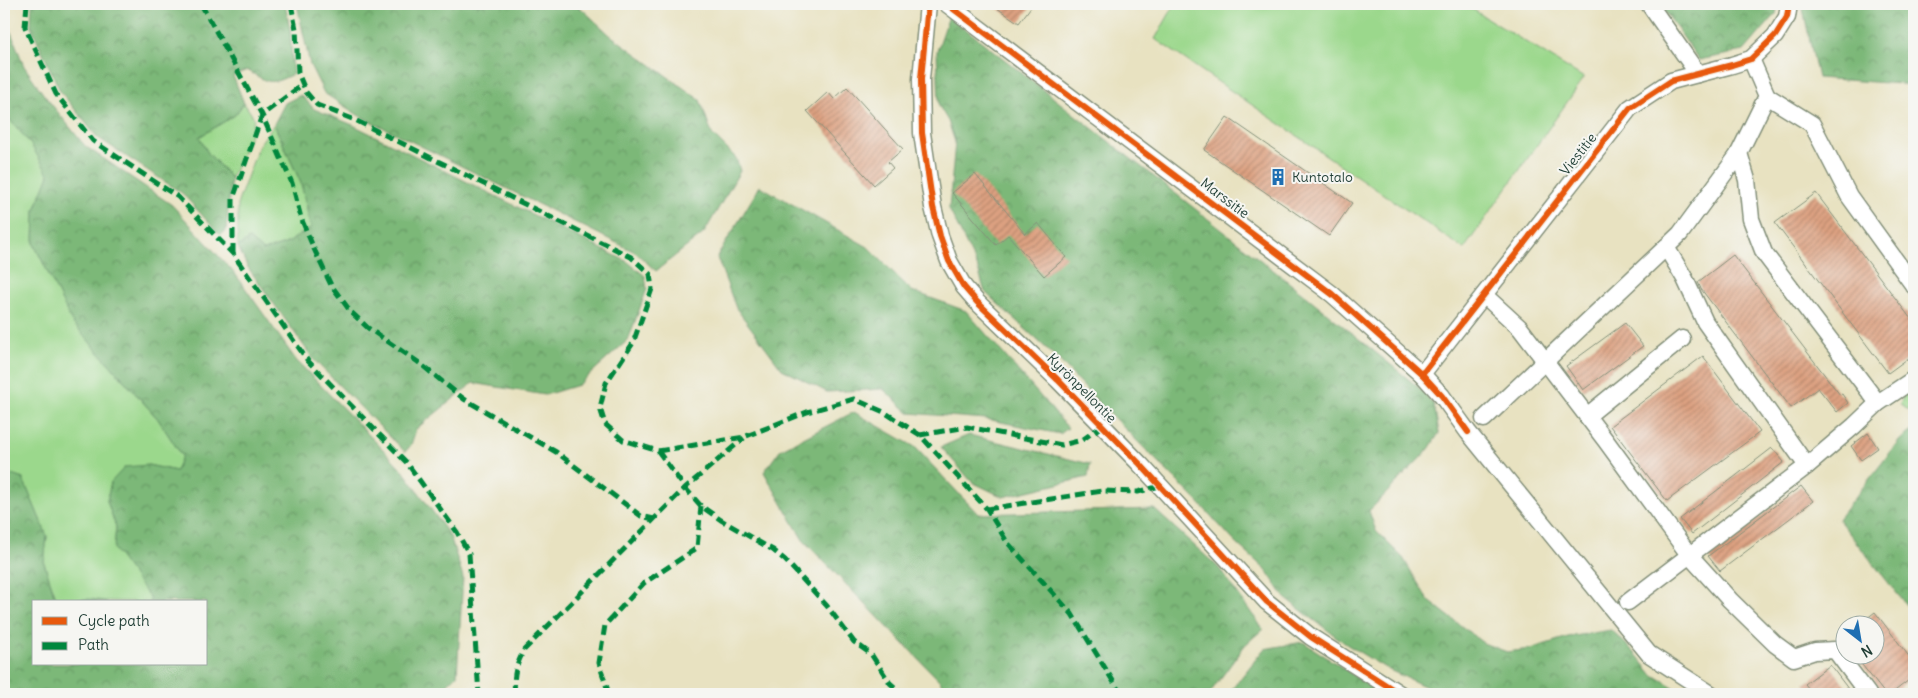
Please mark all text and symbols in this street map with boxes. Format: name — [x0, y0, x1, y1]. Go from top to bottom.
street label: Viestitie — [1556, 129, 1600, 179]
building icon: Kuntotalo — [1268, 167, 1288, 187]
place label: Kuntotalo — [1292, 168, 1353, 186]
street label: Marssitie — [1197, 174, 1253, 222]
street label: Kyrönpellontie — [1043, 349, 1121, 427]
legend — [32, 600, 208, 666]
text: Cycle path — [78, 611, 150, 630]
north arrow — [1836, 616, 1886, 666]
text: Path — [78, 635, 109, 654]
text: N — [1858, 641, 1875, 661]

